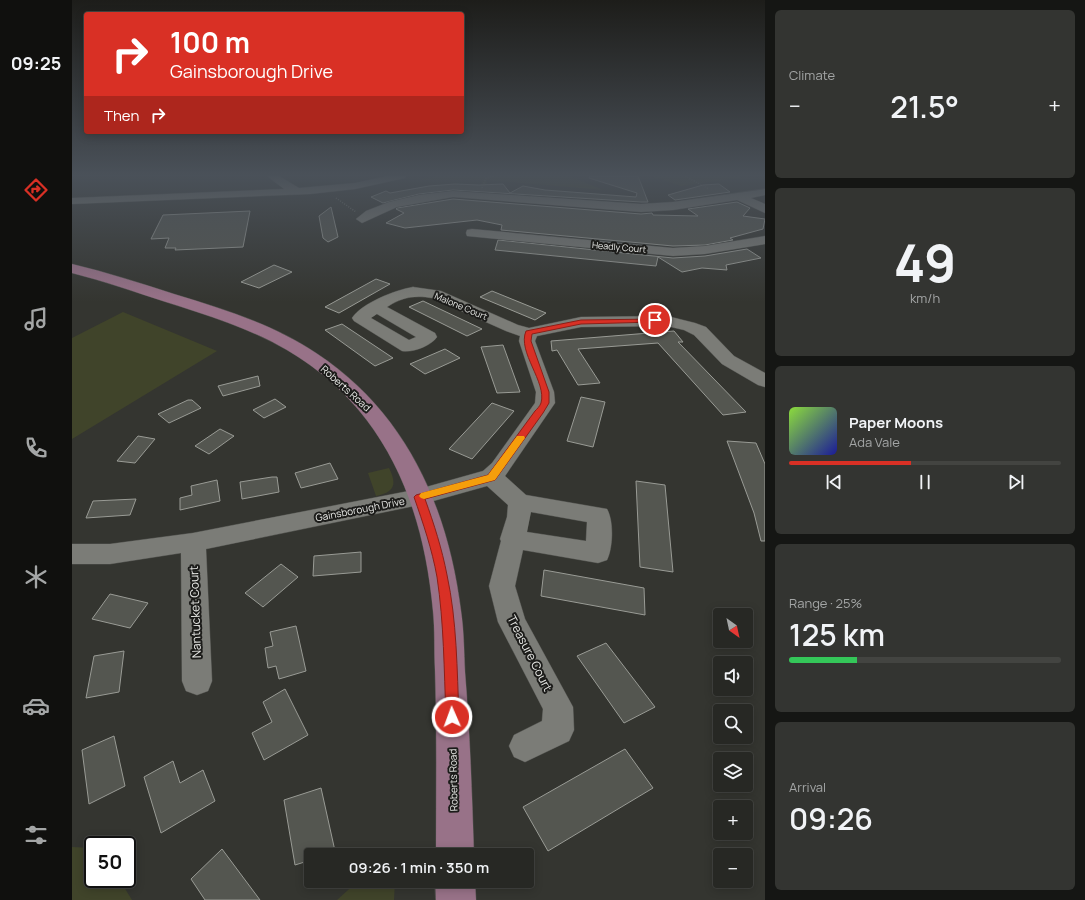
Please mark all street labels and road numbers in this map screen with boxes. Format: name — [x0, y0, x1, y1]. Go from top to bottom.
street label: Headly Court — [591, 238, 647, 256]
street label: Malone Court — [433, 289, 490, 323]
street label: Roberts Road — [318, 362, 374, 414]
street label: Gainsborough Drive — [314, 493, 406, 525]
street label: Nantucket Court — [185, 565, 205, 659]
street label: Treasure Court — [504, 612, 557, 694]
street label: Roberts Road — [445, 749, 461, 811]

